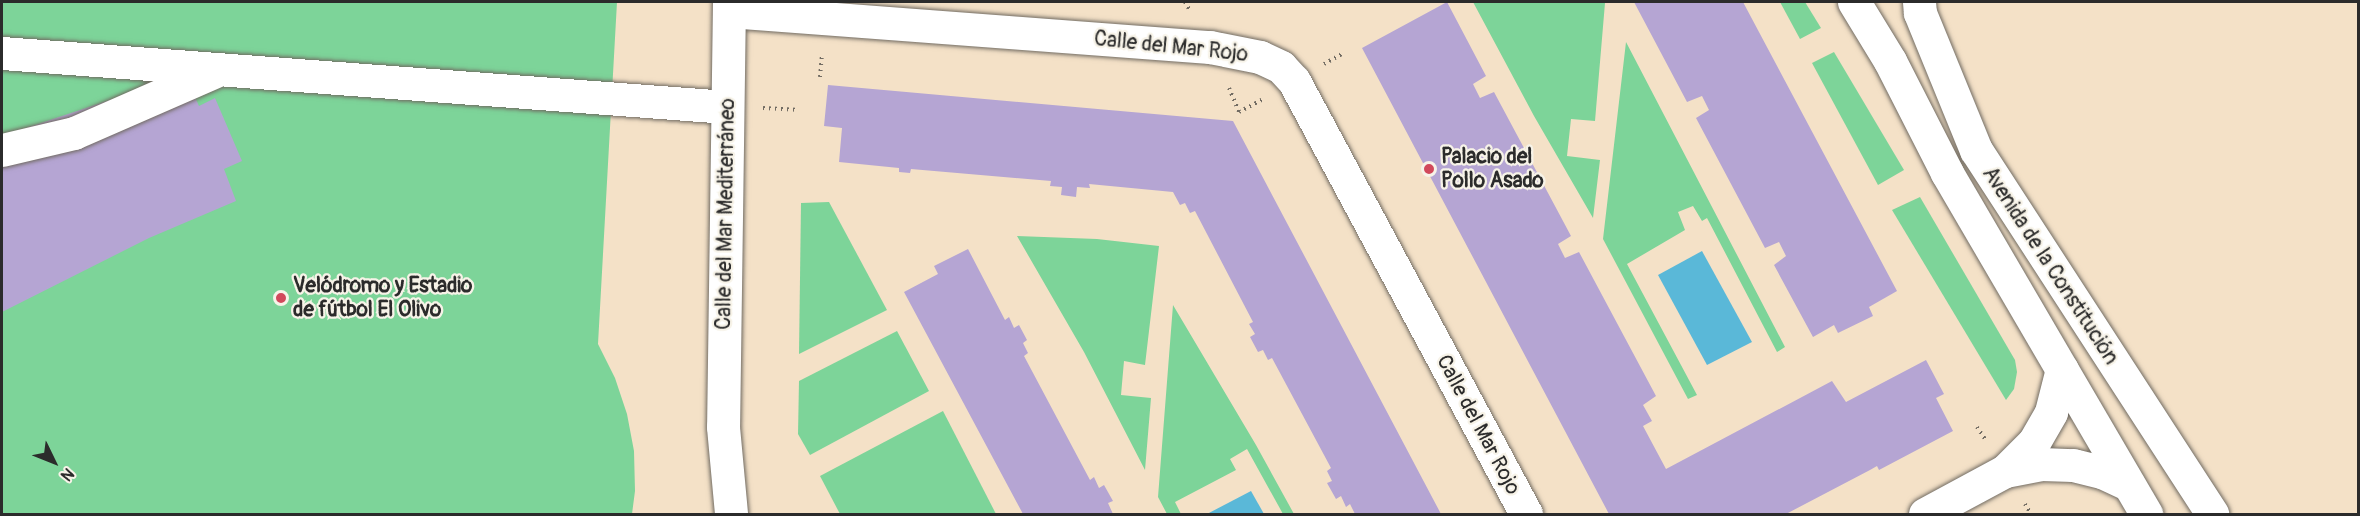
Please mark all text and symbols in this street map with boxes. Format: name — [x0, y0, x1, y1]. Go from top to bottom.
street label: Calle del Mar Rojo — [1093, 26, 1249, 68]
street label: Calle del Mar Mediterráneo — [711, 98, 741, 330]
place label: Palacio del Pollo Asado — [1441, 144, 1544, 194]
marker: Palacio del Pollo Asado — [1422, 162, 1436, 176]
street label: Avenida de la Constitución — [1977, 162, 2123, 370]
place label: Velódromo y Estadio de fútbol El Olivo — [293, 273, 472, 323]
marker: Velódromo y Estadio de fútbol El Olivo — [274, 291, 288, 305]
street label: Calle del Mar Rojo — [1431, 351, 1525, 499]
north arrow — [24, 432, 84, 492]
text: N — [56, 463, 78, 485]

